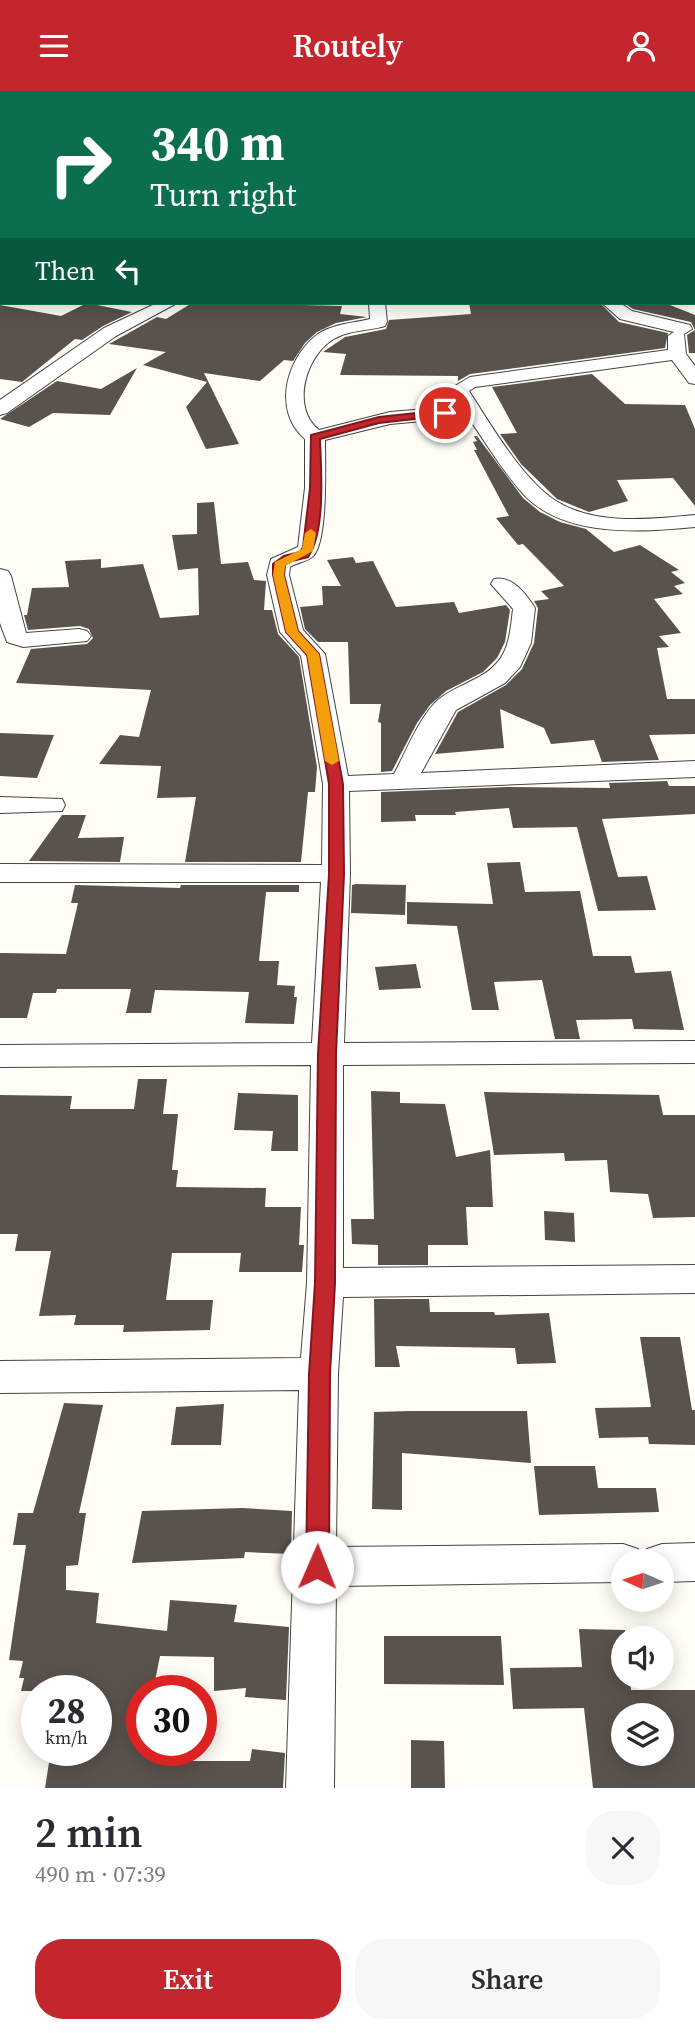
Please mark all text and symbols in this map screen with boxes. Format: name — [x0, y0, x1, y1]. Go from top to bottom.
text: Routely — [292, 24, 403, 68]
icon: menu — [35, 27, 73, 65]
icon: person — [622, 27, 660, 65]
text: 340 m — [150, 109, 285, 176]
icon: right — [35, 119, 126, 210]
text: Turn right — [150, 173, 296, 217]
icon: left — [109, 252, 147, 290]
text: Then — [35, 253, 95, 289]
pin — [415, 383, 475, 443]
icon: arrive — [426, 394, 464, 432]
position arrow — [280, 1530, 354, 1604]
north arrow — [611, 1549, 674, 1612]
map controls — [611, 1549, 674, 1766]
button: sound — [611, 1626, 674, 1689]
speed limit sign: 30 — [126, 1675, 217, 1766]
text: 28 — [48, 1687, 85, 1735]
button: layers — [611, 1703, 674, 1766]
text: km/h — [45, 1725, 88, 1750]
text: 2 min — [35, 1803, 143, 1861]
button: close — [586, 1811, 660, 1885]
text: 490 m · 07:39 — [35, 1858, 166, 1890]
button: Exit — [35, 1939, 341, 2019]
button: Share — [355, 1939, 660, 2019]

